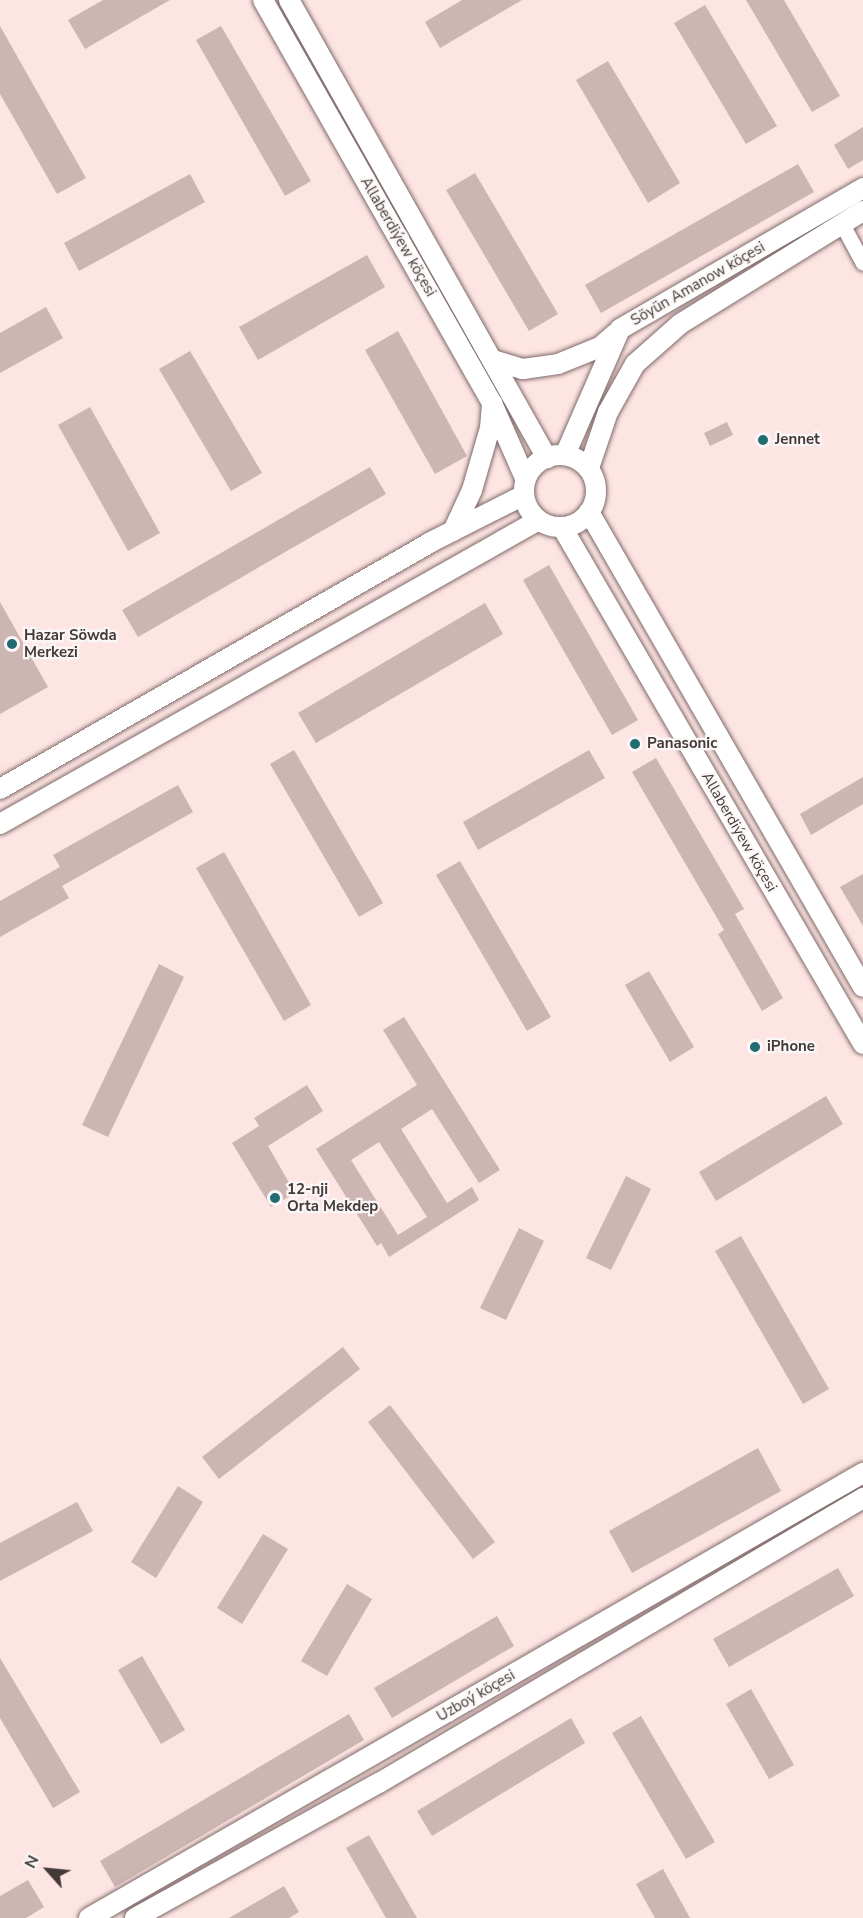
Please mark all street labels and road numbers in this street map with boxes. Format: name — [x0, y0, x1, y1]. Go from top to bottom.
street label: Allaberdiýew köçesi — [356, 174, 440, 300]
street label: Söyün Amanow köçesi — [628, 238, 768, 330]
street label: Allaberdiýew köçesi — [697, 769, 781, 895]
street label: Uzboý köçesi — [434, 1666, 518, 1726]

